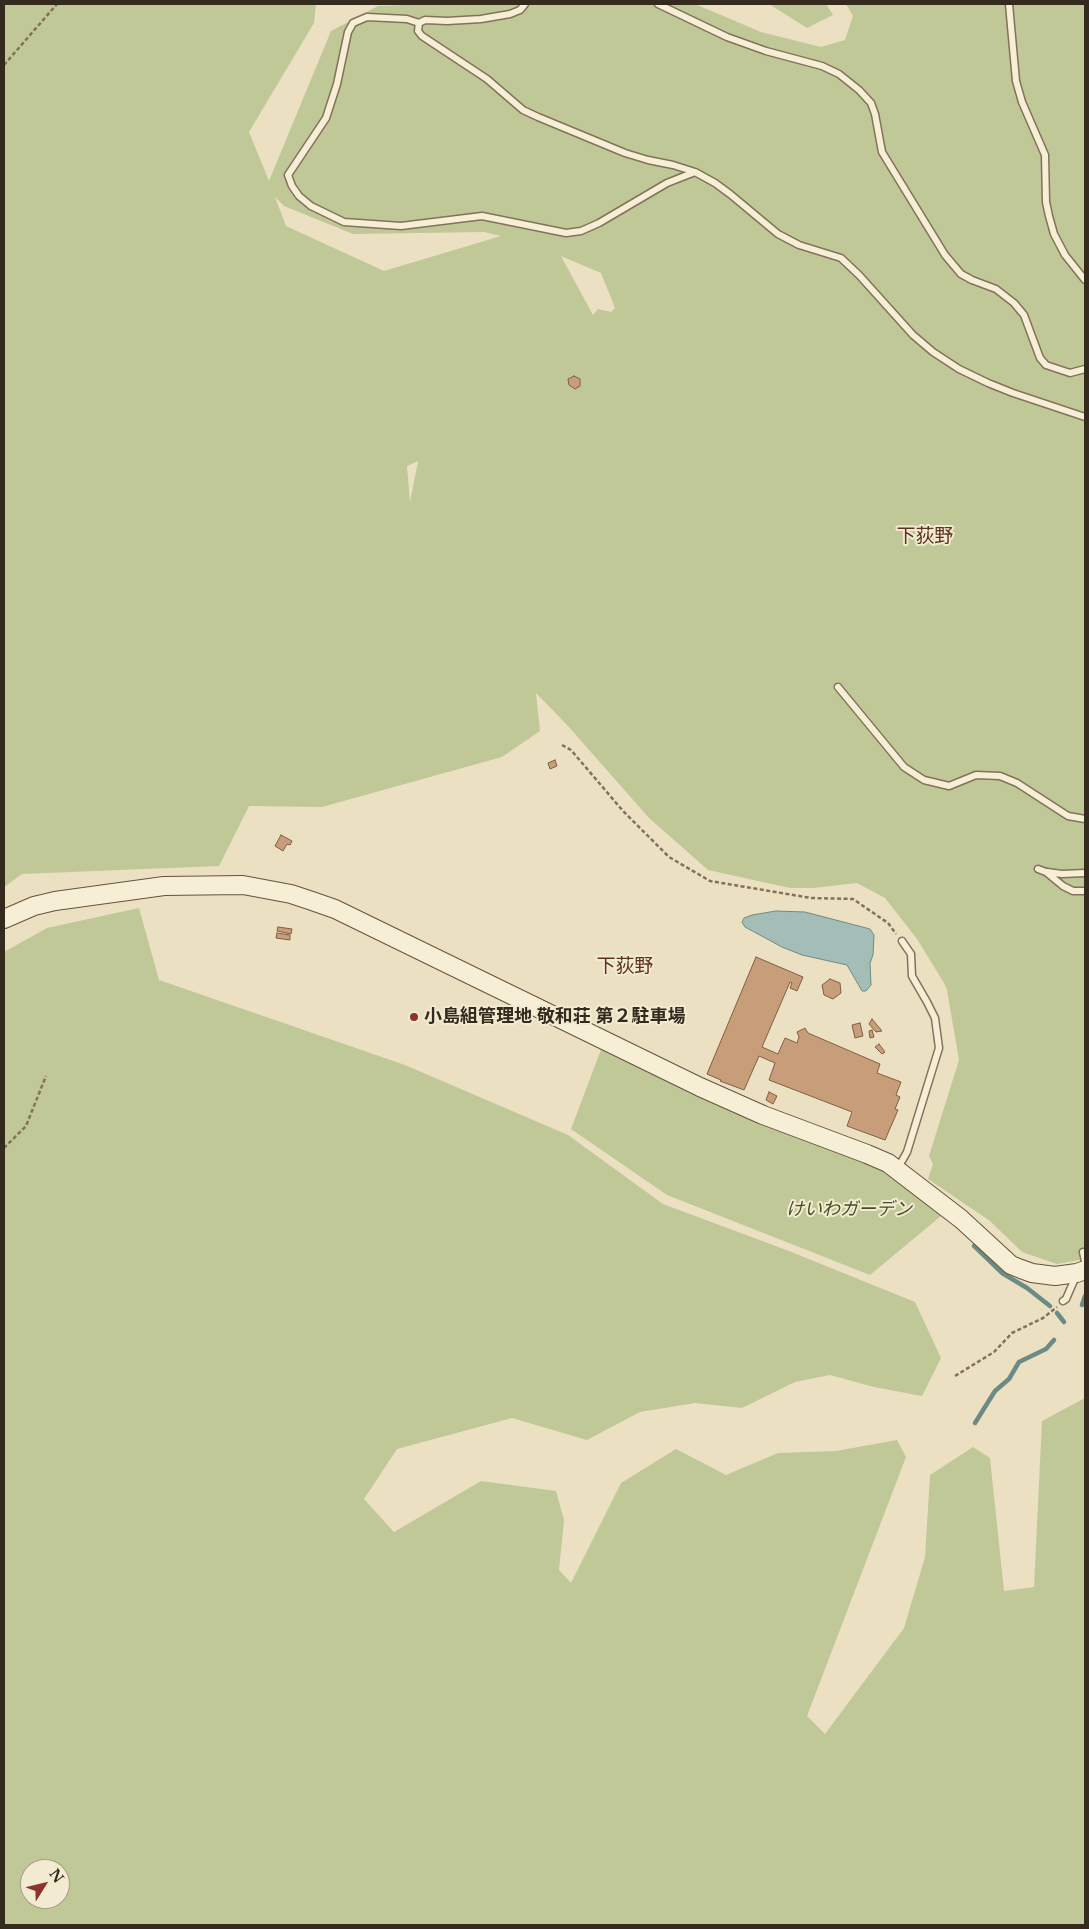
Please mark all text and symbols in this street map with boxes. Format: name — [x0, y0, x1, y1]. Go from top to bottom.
district label: 下荻野 — [897, 526, 953, 548]
district label: 下荻野 — [597, 956, 653, 978]
place label: 小島組管理地 敬和荘 第２駐車場 — [424, 1006, 686, 1028]
marker: 小島組管理地 敬和荘 第２駐車場 — [408, 1011, 420, 1023]
park label: けいわガーデン — [786, 1199, 912, 1221]
north arrow — [20, 1859, 70, 1909]
text: N — [45, 1865, 67, 1886]

